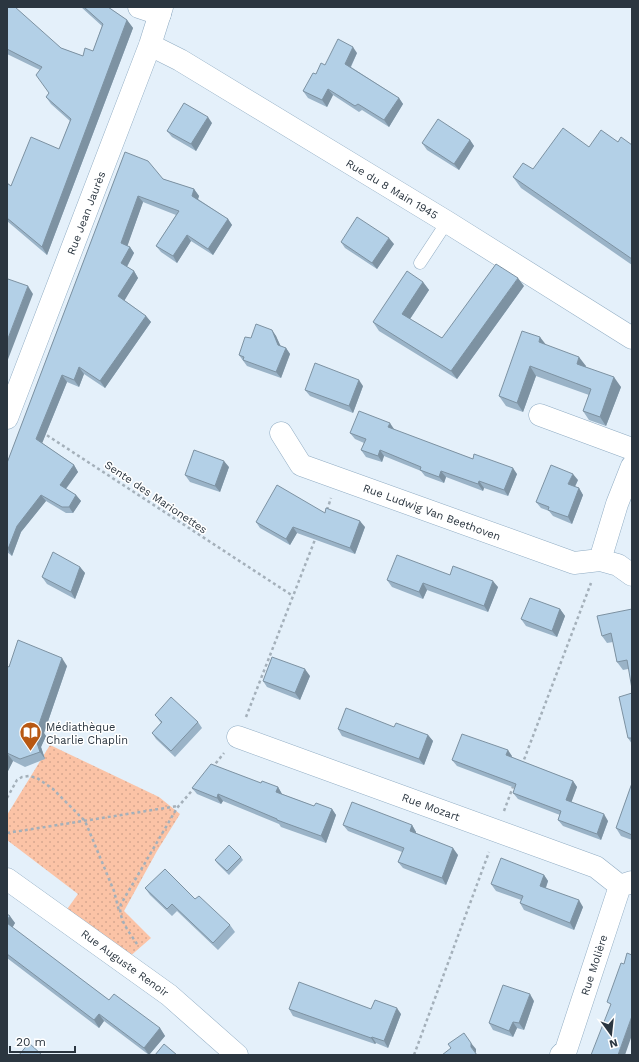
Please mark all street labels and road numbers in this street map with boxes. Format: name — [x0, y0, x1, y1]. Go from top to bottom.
street label: Rue du 8 Main 1945 — [343, 157, 440, 222]
street label: Rue Jean Jaurès — [65, 169, 108, 257]
street label: Sente des Marionettes — [102, 458, 210, 537]
street label: Rue Ludwig Van Beethoven — [361, 481, 502, 543]
street label: Rue Mozart — [400, 791, 462, 824]
street label: Rue Auguste Renoir — [78, 927, 171, 1000]
street label: Rue Molière — [579, 933, 610, 997]

